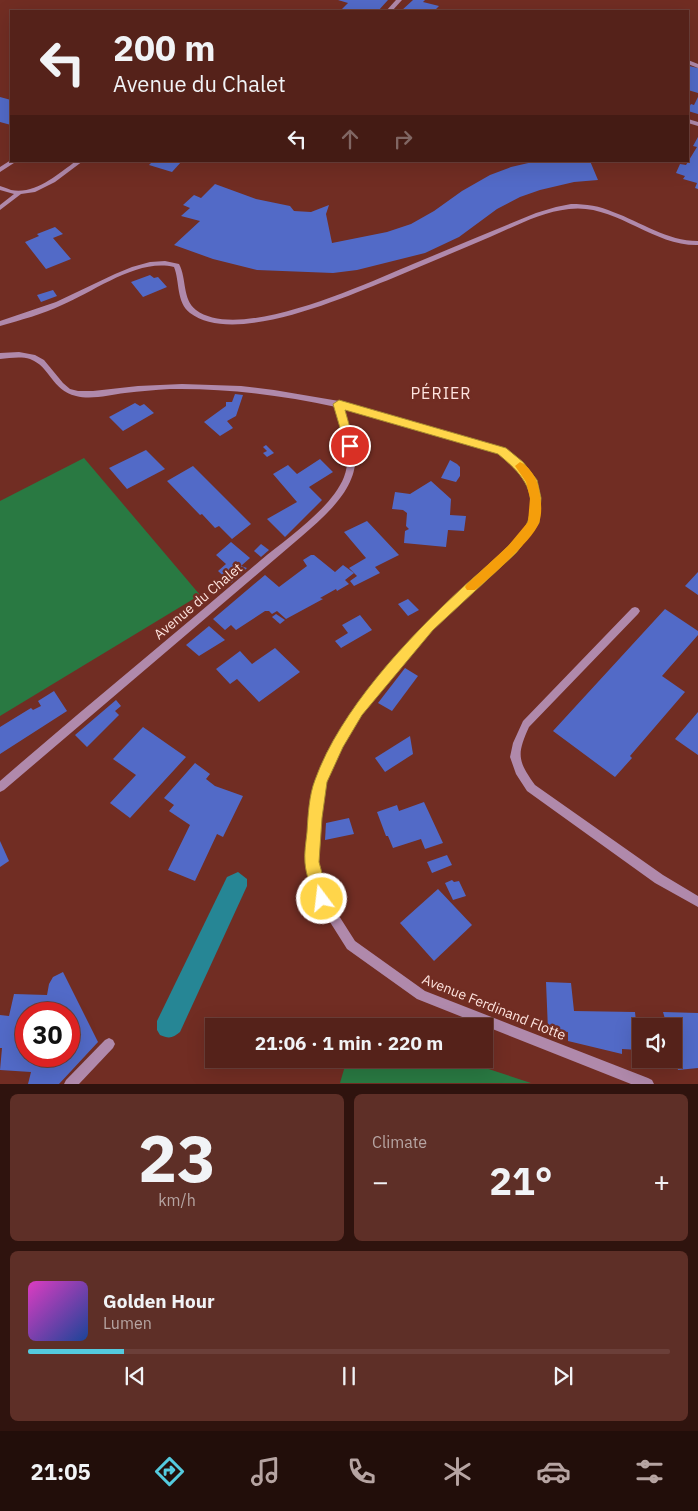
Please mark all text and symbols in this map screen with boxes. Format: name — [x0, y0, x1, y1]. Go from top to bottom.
text: 200 m — [113, 25, 216, 71]
icon: left — [30, 30, 95, 95]
text: Avenue du Chalet — [113, 69, 286, 98]
icon: left — [283, 125, 311, 153]
icon: ahead — [336, 125, 364, 153]
icon: right — [389, 125, 417, 153]
district label: PÉRIER — [410, 382, 472, 403]
pin — [329, 425, 371, 467]
icon: arrive — [336, 432, 364, 460]
street label: Avenue du Chalet — [150, 559, 246, 643]
position arrow — [295, 872, 347, 924]
street label: Avenue Ferdinand Flotte — [419, 970, 569, 1044]
speed limit sign: 30 — [15, 1002, 80, 1067]
map controls — [632, 1018, 682, 1068]
button: sound — [632, 1018, 682, 1068]
text: 21:06 · 1 min · 220 m — [255, 1031, 443, 1055]
text: 23 — [138, 1115, 216, 1200]
text: Climate — [372, 1132, 427, 1152]
text: 21° — [489, 1156, 553, 1205]
text: − — [372, 1163, 389, 1200]
text: + — [653, 1163, 670, 1200]
text: km/h — [158, 1190, 196, 1210]
text: Golden Hour — [103, 1289, 215, 1313]
text: Lumen — [103, 1313, 152, 1333]
icon: previous — [121, 1362, 149, 1390]
icon: pause — [335, 1362, 363, 1390]
icon: next — [549, 1362, 577, 1390]
icon: directions — [152, 1454, 187, 1489]
icon: music — [248, 1454, 283, 1489]
icon: phone — [344, 1454, 379, 1489]
icon: climate — [440, 1454, 475, 1489]
icon: car — [536, 1454, 571, 1489]
icon: filters — [632, 1454, 667, 1489]
text: 21:05 — [31, 1457, 91, 1486]

